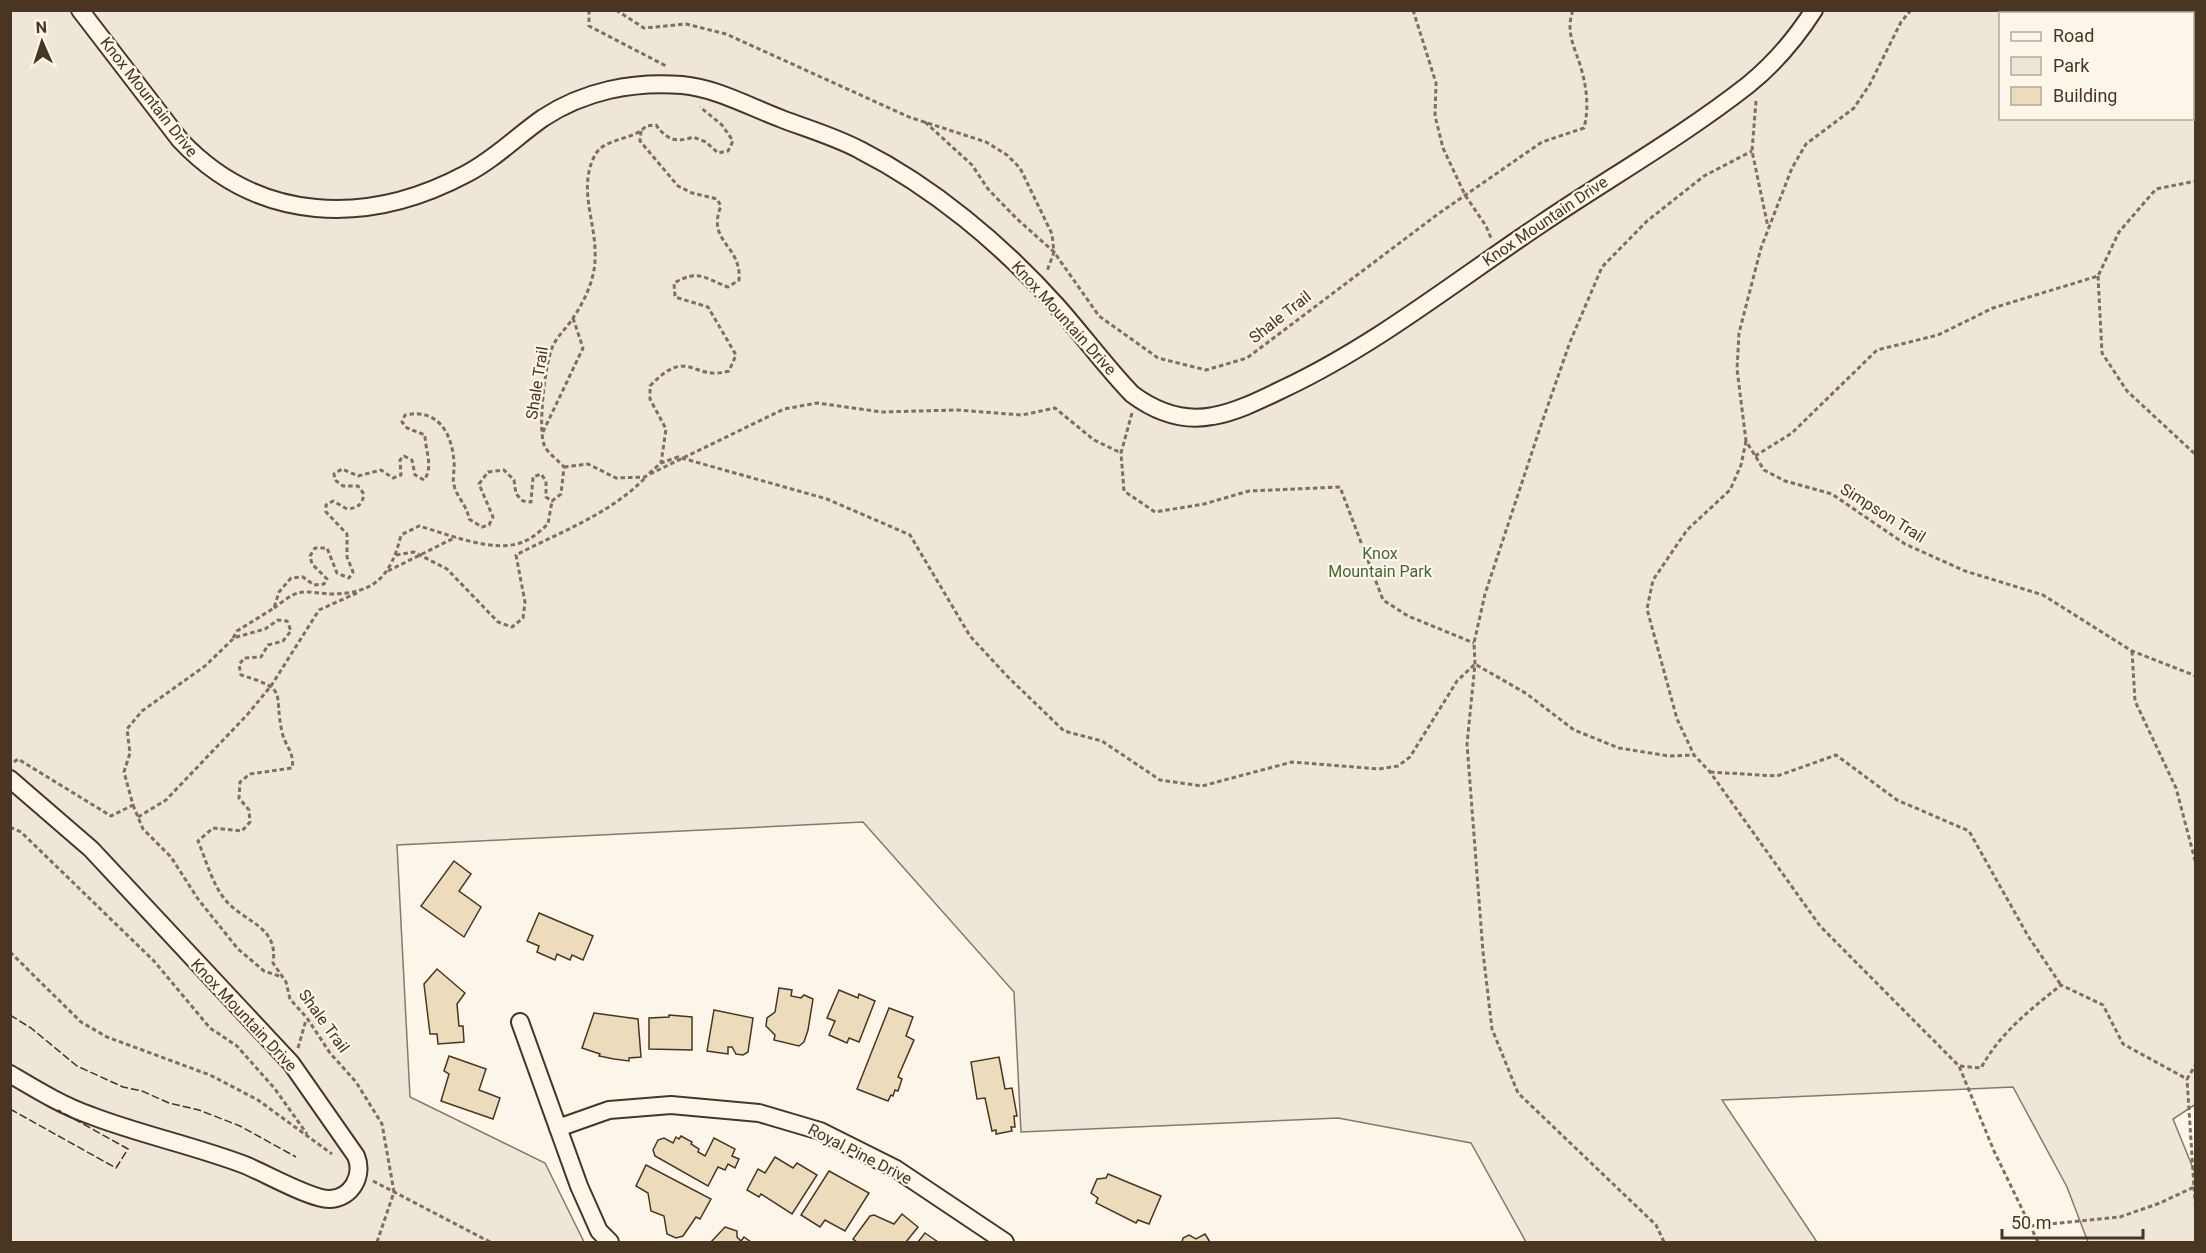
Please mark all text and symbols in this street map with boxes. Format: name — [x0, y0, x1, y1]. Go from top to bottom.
north arrow — [12, 12, 72, 72]
legend — [1999, 12, 2194, 120]
text: N — [35, 18, 47, 37]
text: Road — [2053, 25, 2094, 46]
street label: Knox Mountain Drive — [96, 33, 202, 161]
text: Park — [2053, 55, 2090, 76]
text: Building — [2053, 85, 2117, 106]
street label: Knox Mountain Drive — [1479, 172, 1611, 270]
street label: Knox Mountain Drive — [1008, 257, 1120, 379]
street label: Shale Trail — [1245, 287, 1315, 347]
street label: Shale Trail — [522, 345, 552, 421]
street label: Simpson Trail — [1837, 479, 1929, 547]
park label: Knox Mountain Park — [1328, 544, 1433, 581]
street label: Knox Mountain Drive — [187, 955, 301, 1075]
street label: Shale Trail — [295, 986, 353, 1056]
street label: Royal Pine Drive — [805, 1120, 915, 1188]
scale bar — [2002, 1202, 2143, 1240]
text: 50 m — [2011, 1212, 2051, 1233]

